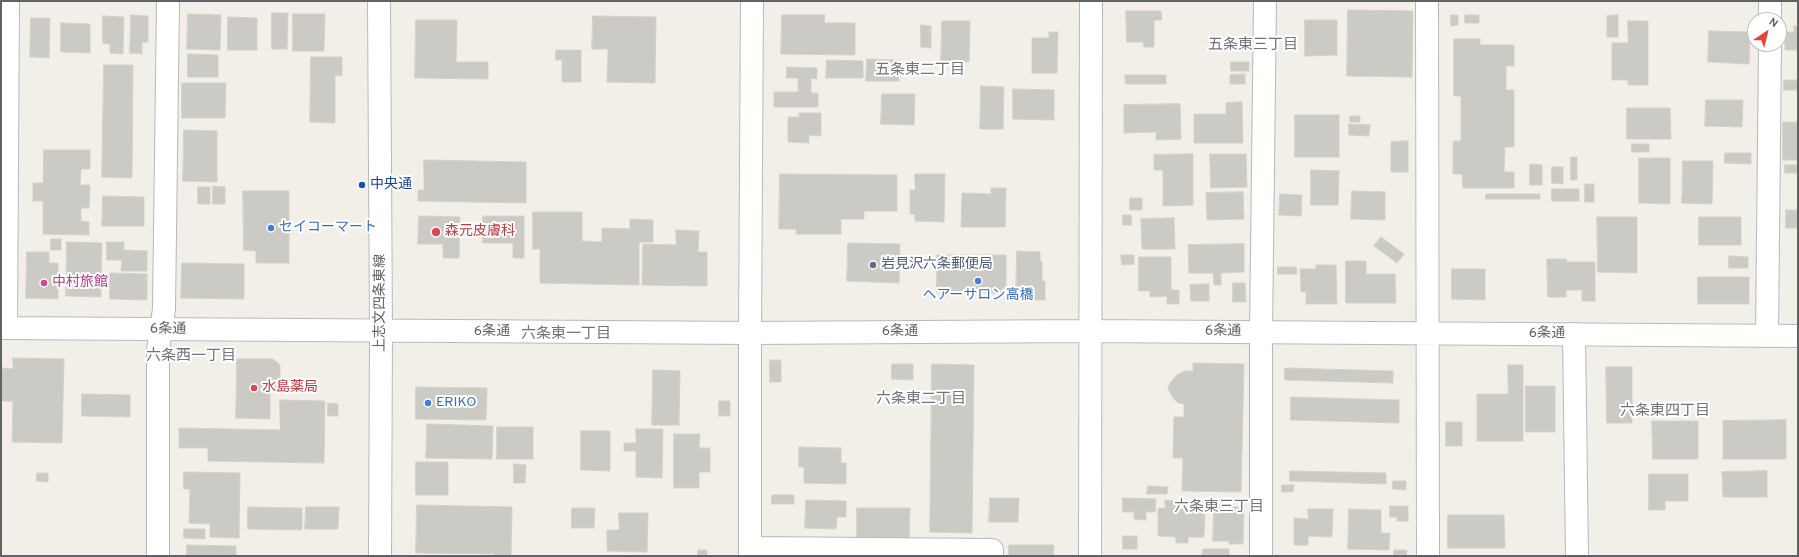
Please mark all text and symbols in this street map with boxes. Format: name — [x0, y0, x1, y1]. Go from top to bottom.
north arrow — [1747, 12, 1787, 52]
text: N — [1766, 15, 1781, 31]
district label: 五条東三丁目 — [1208, 37, 1298, 55]
district label: 五条東二丁目 — [875, 62, 965, 80]
place label: 中央通 — [370, 177, 412, 193]
marker: 中央通 — [357, 180, 367, 190]
place label: セイコーマート — [279, 220, 377, 236]
marker: セイコーマート — [266, 223, 276, 233]
place label: 森元皮膚科 — [445, 224, 515, 240]
marker: 森元皮膚科 — [430, 226, 442, 238]
street label: 上志文四条東線 — [373, 254, 389, 352]
place label: 岩見沢六条郵便局 — [881, 257, 993, 273]
marker: 岩見沢六条郵便局 — [868, 260, 878, 270]
place label: 中村旅館 — [52, 275, 108, 291]
marker: ヘアーサロン高橋 — [973, 276, 983, 286]
marker: 中村旅館 — [39, 278, 49, 288]
place label: ヘアーサロン高橋 — [922, 288, 1034, 304]
street label: 6条通 — [150, 321, 186, 339]
street label: 6条通 — [1205, 323, 1241, 341]
street label: 6条通 — [474, 324, 510, 340]
street label: 6条通 — [882, 324, 918, 340]
district label: 六条東一丁目 — [521, 326, 611, 344]
street label: 6条通 — [1529, 326, 1565, 342]
district label: 六条西一丁目 — [146, 348, 236, 366]
place label: 水島薬局 — [262, 380, 318, 396]
marker: 水島薬局 — [249, 383, 259, 393]
district label: 六条東二丁目 — [876, 391, 966, 409]
place label: ERIKO — [436, 395, 476, 411]
marker: ERIKO — [423, 398, 433, 408]
district label: 六条東四丁目 — [1620, 403, 1710, 421]
district label: 六条東三丁目 — [1174, 499, 1264, 517]

